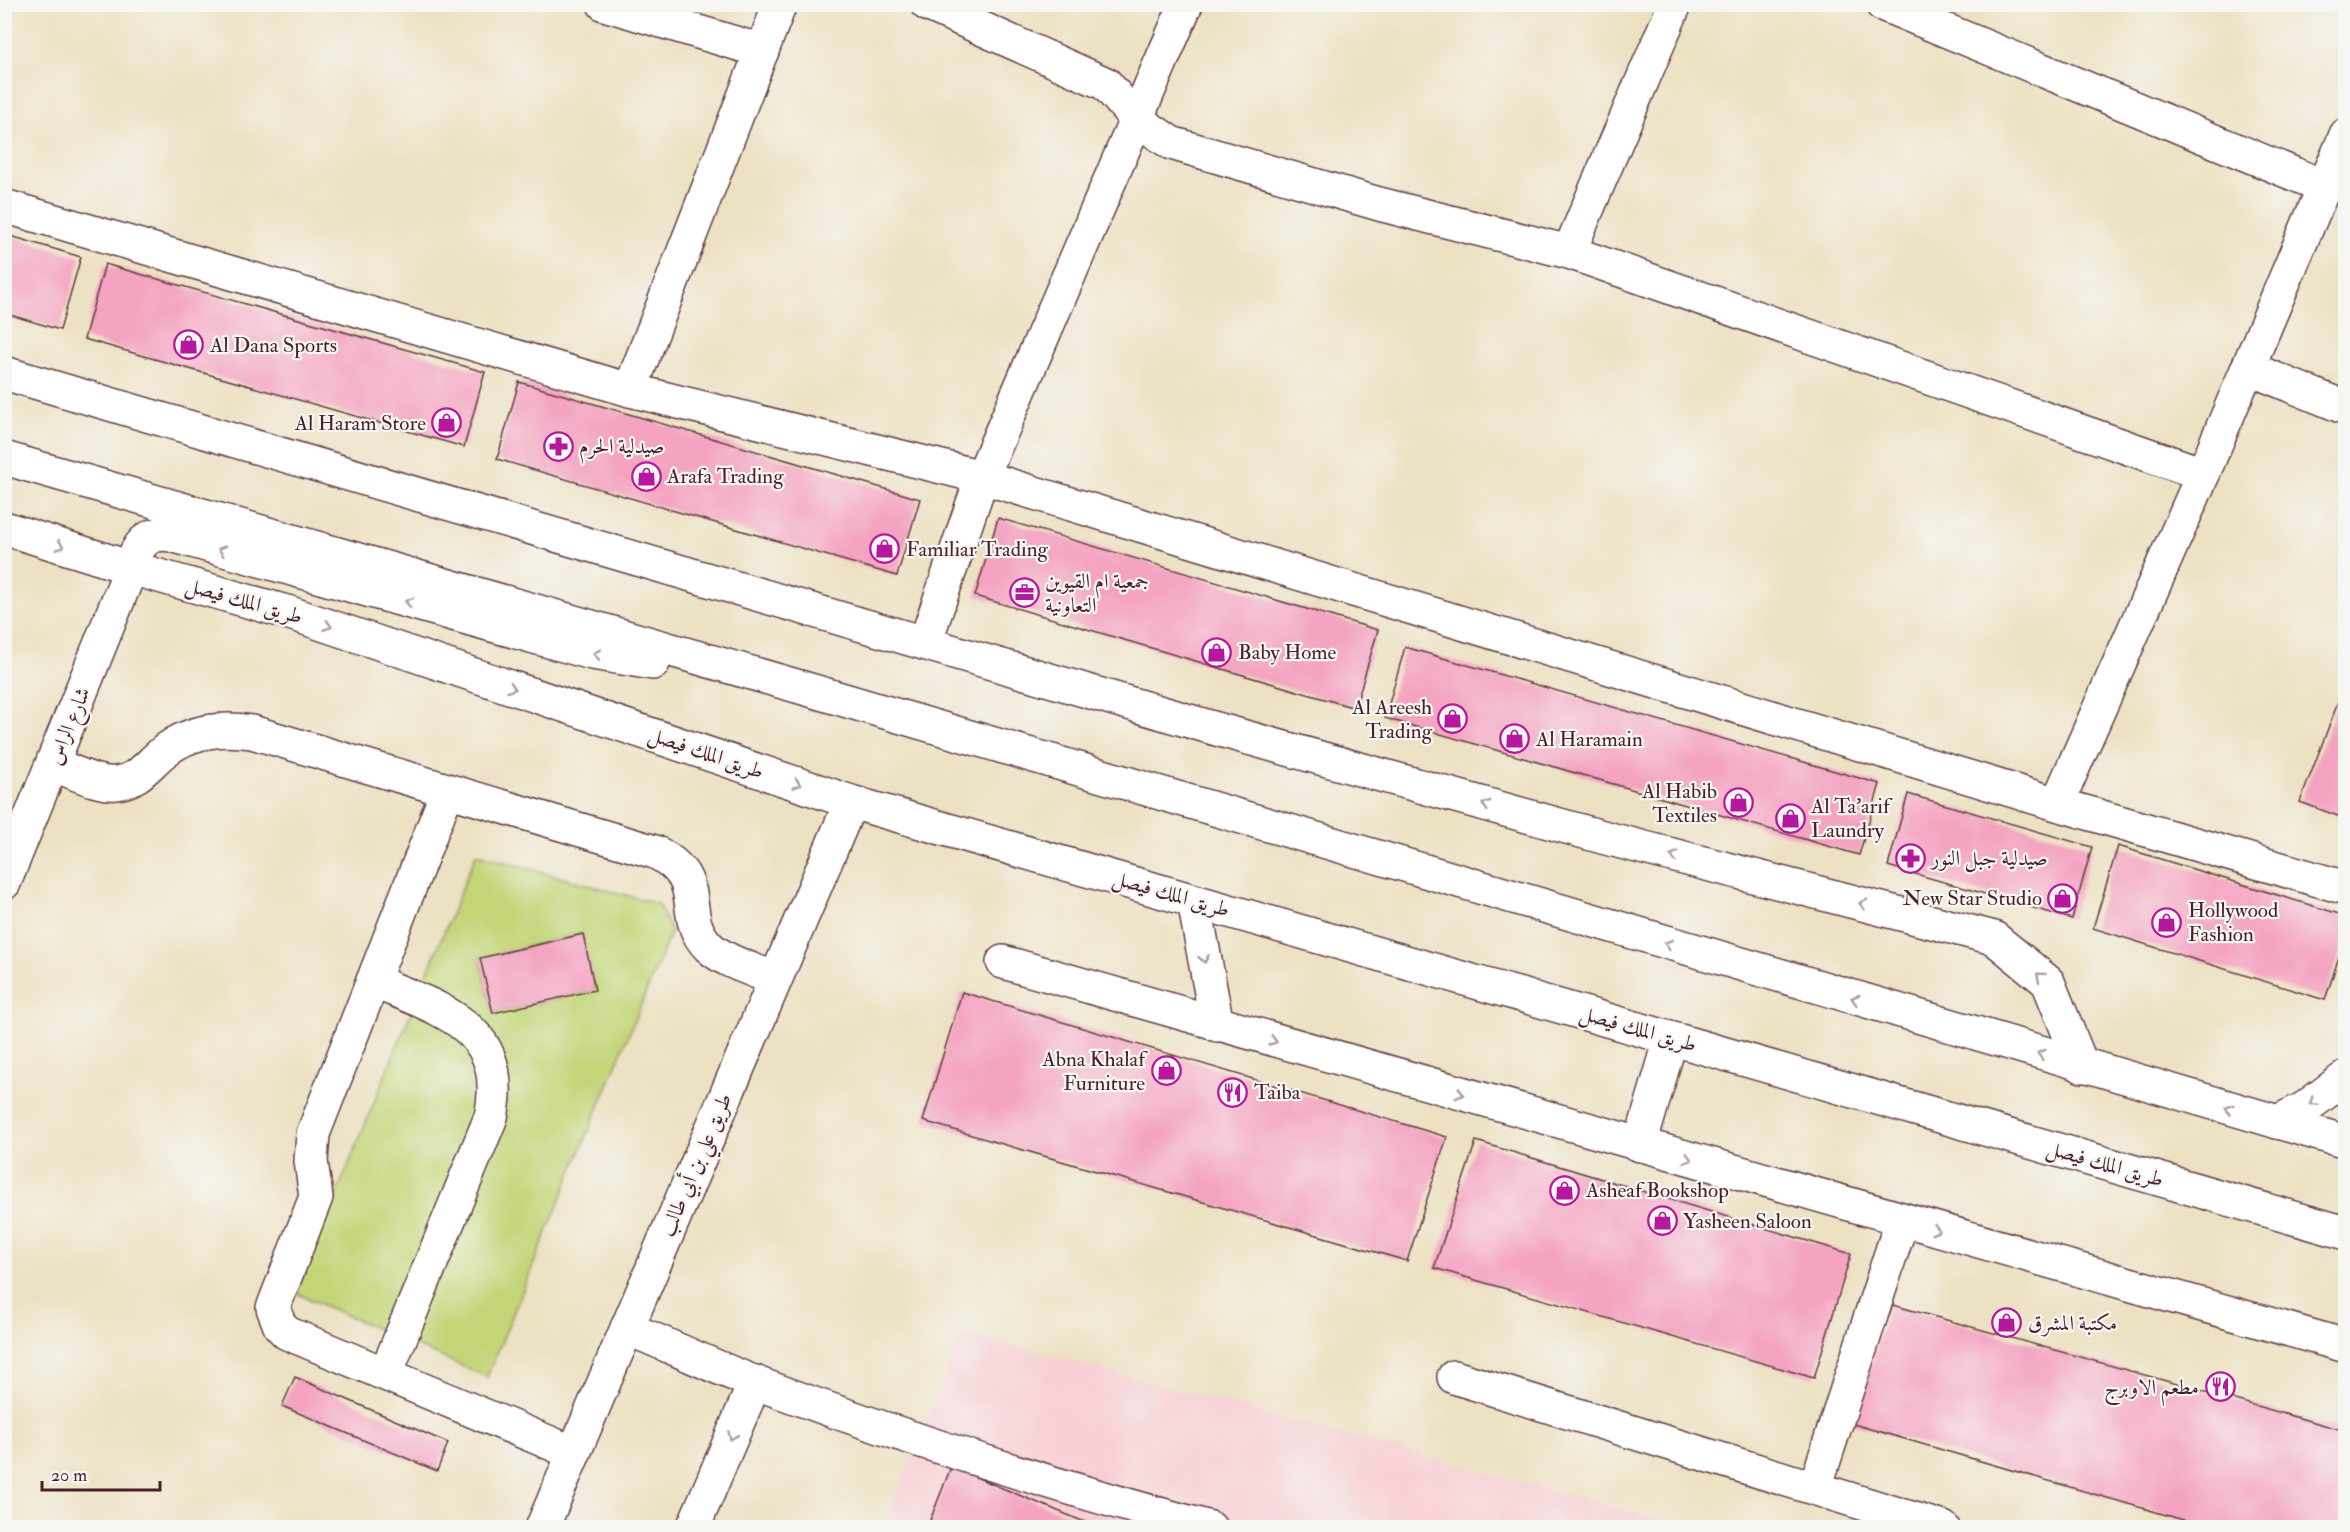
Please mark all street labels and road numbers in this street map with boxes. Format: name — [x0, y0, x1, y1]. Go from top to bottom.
street label: طريق الملك فيصل — [182, 571, 306, 632]
street label: شارع الراس — [41, 683, 100, 770]
street label: طريق الملك فيصل — [644, 721, 767, 786]
street label: طريق الملك فيصل — [1109, 864, 1233, 925]
street label: طريق الملك فيصل — [1576, 999, 1700, 1060]
street label: طريق علي بن أبي طالب — [652, 1088, 744, 1243]
street label: طريق الملك فيصل — [2043, 1134, 2167, 1195]

